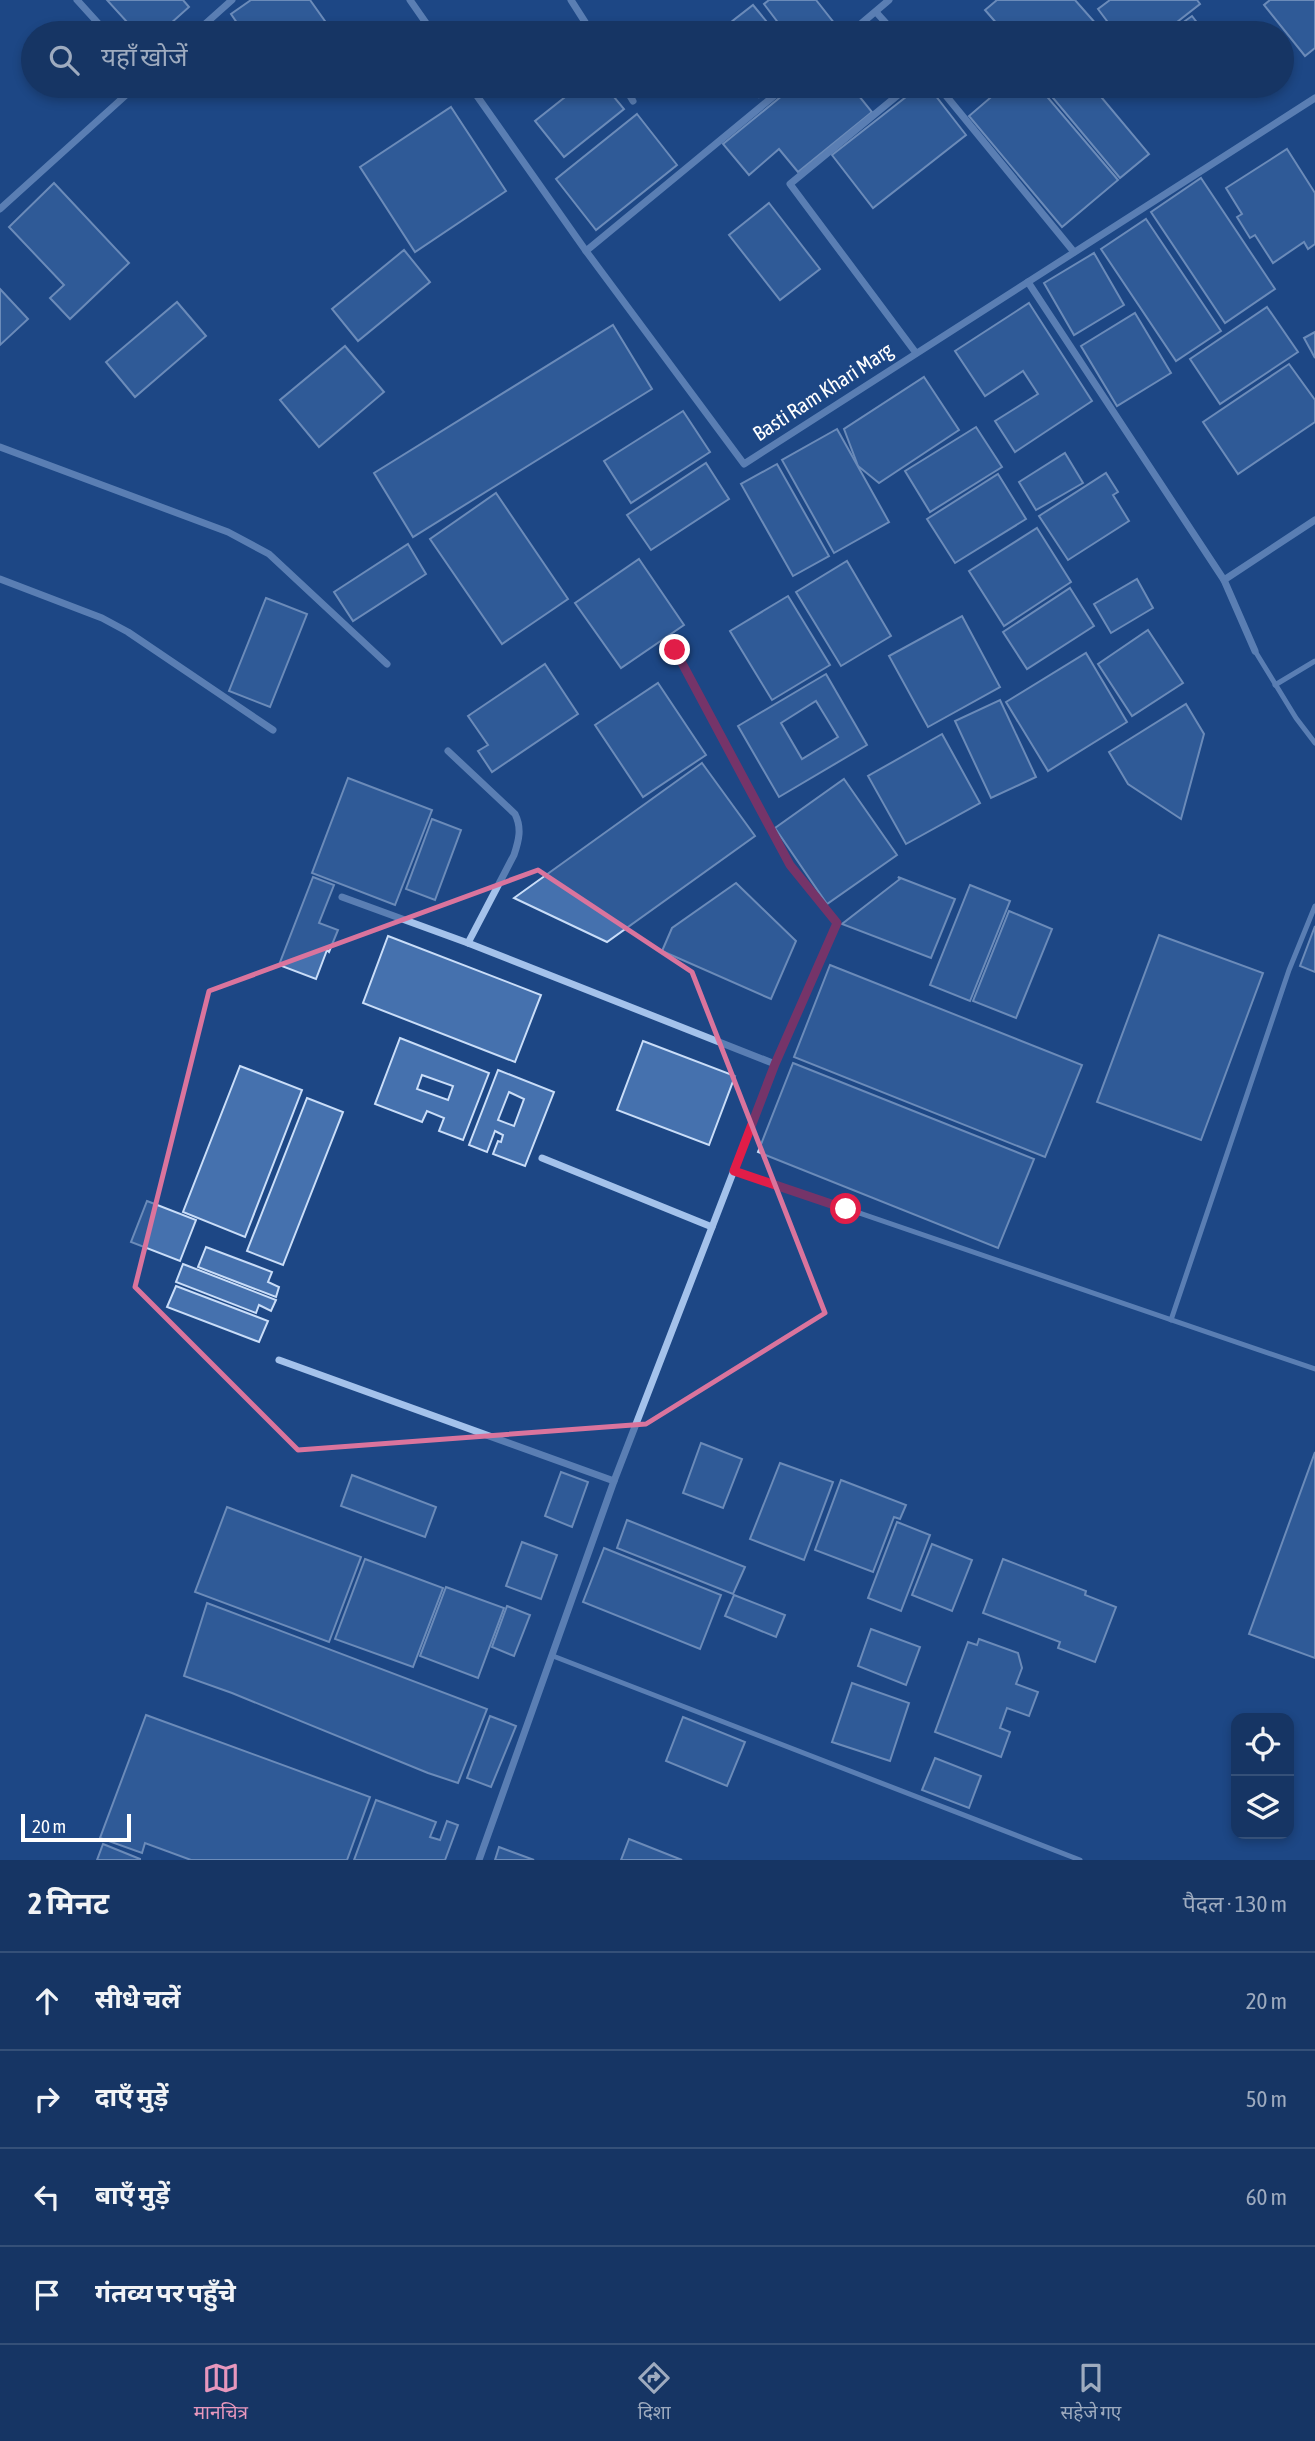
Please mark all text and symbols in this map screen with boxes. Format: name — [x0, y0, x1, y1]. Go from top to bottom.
search box — [21, 21, 1294, 98]
icon: search — [45, 41, 83, 79]
text: यहाँ खोजें — [101, 42, 187, 72]
street label: Basti Ram Khari Marg — [748, 337, 897, 445]
route end — [659, 634, 690, 665]
route start — [830, 1193, 861, 1224]
map controls — [1231, 1713, 1294, 1839]
button: locate — [1231, 1713, 1294, 1776]
button: layers — [1231, 1776, 1294, 1839]
scale bar — [21, 1811, 131, 1843]
text: 20 m — [32, 1815, 66, 1837]
text: 2 मिनट — [28, 1886, 109, 1920]
text: पैदल · 130 m — [1183, 1891, 1287, 1917]
icon: ahead — [28, 1982, 66, 2020]
text: सीधे चलें — [95, 1984, 181, 2014]
text: 20 m — [1246, 1988, 1287, 2014]
icon: right — [28, 2080, 66, 2118]
text: दाएँ मुड़ें — [95, 2082, 168, 2112]
text: 50 m — [1246, 2086, 1287, 2112]
icon: left — [28, 2178, 66, 2216]
text: बाएँ मुड़ें — [95, 2180, 170, 2210]
text: 60 m — [1246, 2184, 1287, 2210]
icon: arrive — [28, 2276, 66, 2314]
text: गंतव्य पर पहुँचे — [95, 2278, 236, 2308]
tab: मानचित्र — [194, 2359, 248, 2427]
tab: दिशा — [635, 2359, 673, 2427]
tab: सहेजे गए — [1061, 2359, 1121, 2427]

